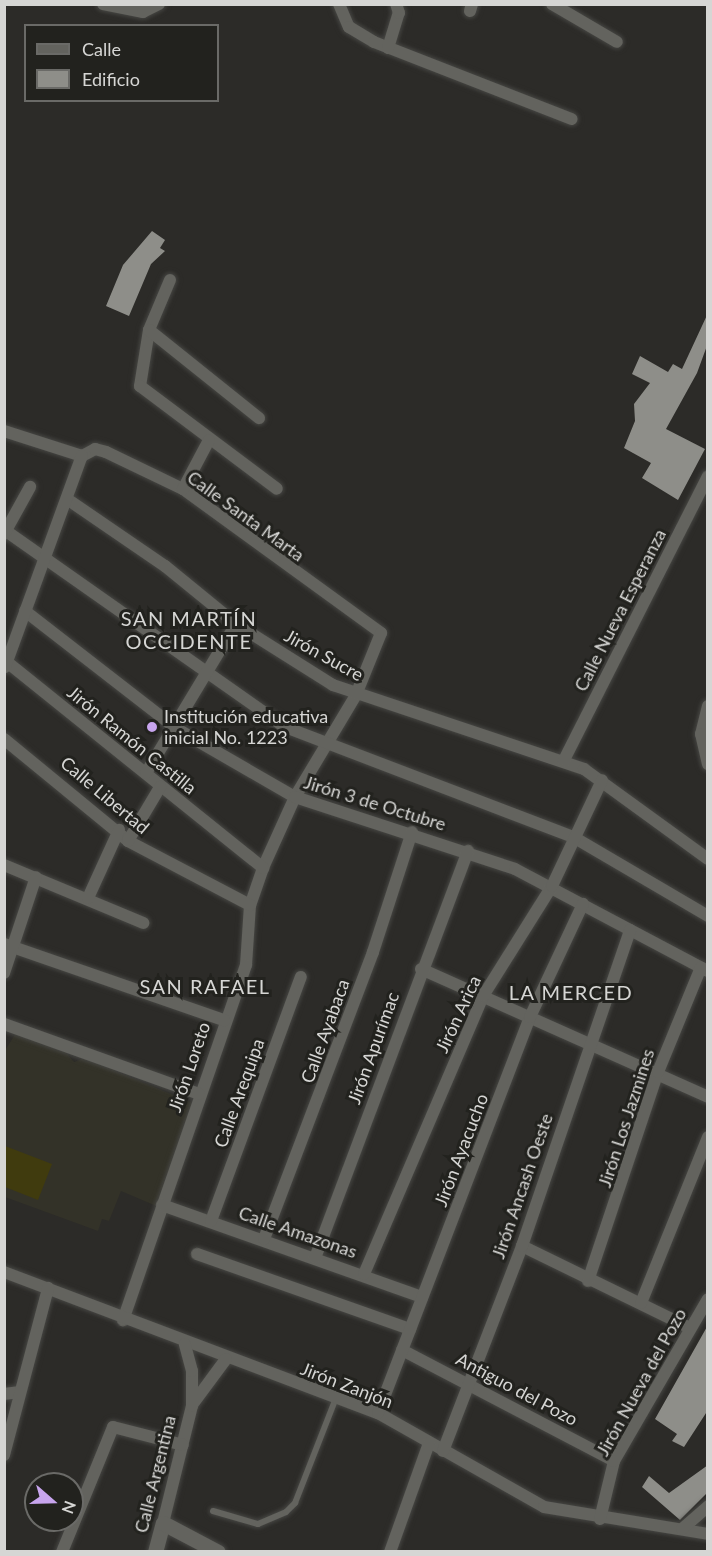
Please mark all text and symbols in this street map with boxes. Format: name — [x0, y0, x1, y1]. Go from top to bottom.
legend — [24, 24, 219, 102]
text: Calle — [82, 38, 121, 60]
text: Edificio — [82, 68, 140, 90]
street label: Calle Santa Marta — [183, 466, 309, 566]
street label: Calle Nueva Esperanza — [570, 525, 670, 695]
district label: SAN MARTÍN OCCIDENTE — [121, 607, 257, 654]
street label: Jirón Sucre — [281, 625, 367, 685]
street label: Jirón Ramón Castilla — [63, 681, 201, 799]
place label: Institución educativa inicial No. 1223 — [164, 706, 328, 748]
marker: Institución educativa inicial No. 1223 — [145, 720, 159, 734]
street label: Calle Libertad — [56, 752, 154, 838]
street label: Jirón 3 de Octubre — [301, 771, 449, 835]
street label: Jirón Arica — [431, 972, 485, 1056]
district label: SAN RAFAEL — [139, 974, 271, 998]
street label: Calle Ayabaca — [296, 976, 354, 1086]
district label: LA MERCED — [508, 980, 634, 1004]
street label: Jirón Apurímac — [343, 989, 403, 1107]
street label: Jirón Loreto — [164, 1019, 214, 1115]
street label: Calle Arequipa — [209, 1035, 269, 1151]
street label: Jirón Los Jazmines — [593, 1046, 659, 1190]
street label: Jirón Ayacucho — [429, 1090, 493, 1210]
street label: Jirón Ancash Oeste — [487, 1110, 557, 1262]
street label: Calle Amazonas — [236, 1202, 360, 1262]
street label: Jirón Nueva del Pozo — [591, 1304, 691, 1460]
street label: Antiguo del Pozo — [453, 1348, 581, 1430]
street label: Jirón Zanjón — [298, 1358, 396, 1412]
street label: Calle Argentina — [130, 1413, 180, 1535]
north arrow — [24, 1472, 84, 1532]
text: N — [58, 1499, 81, 1517]

